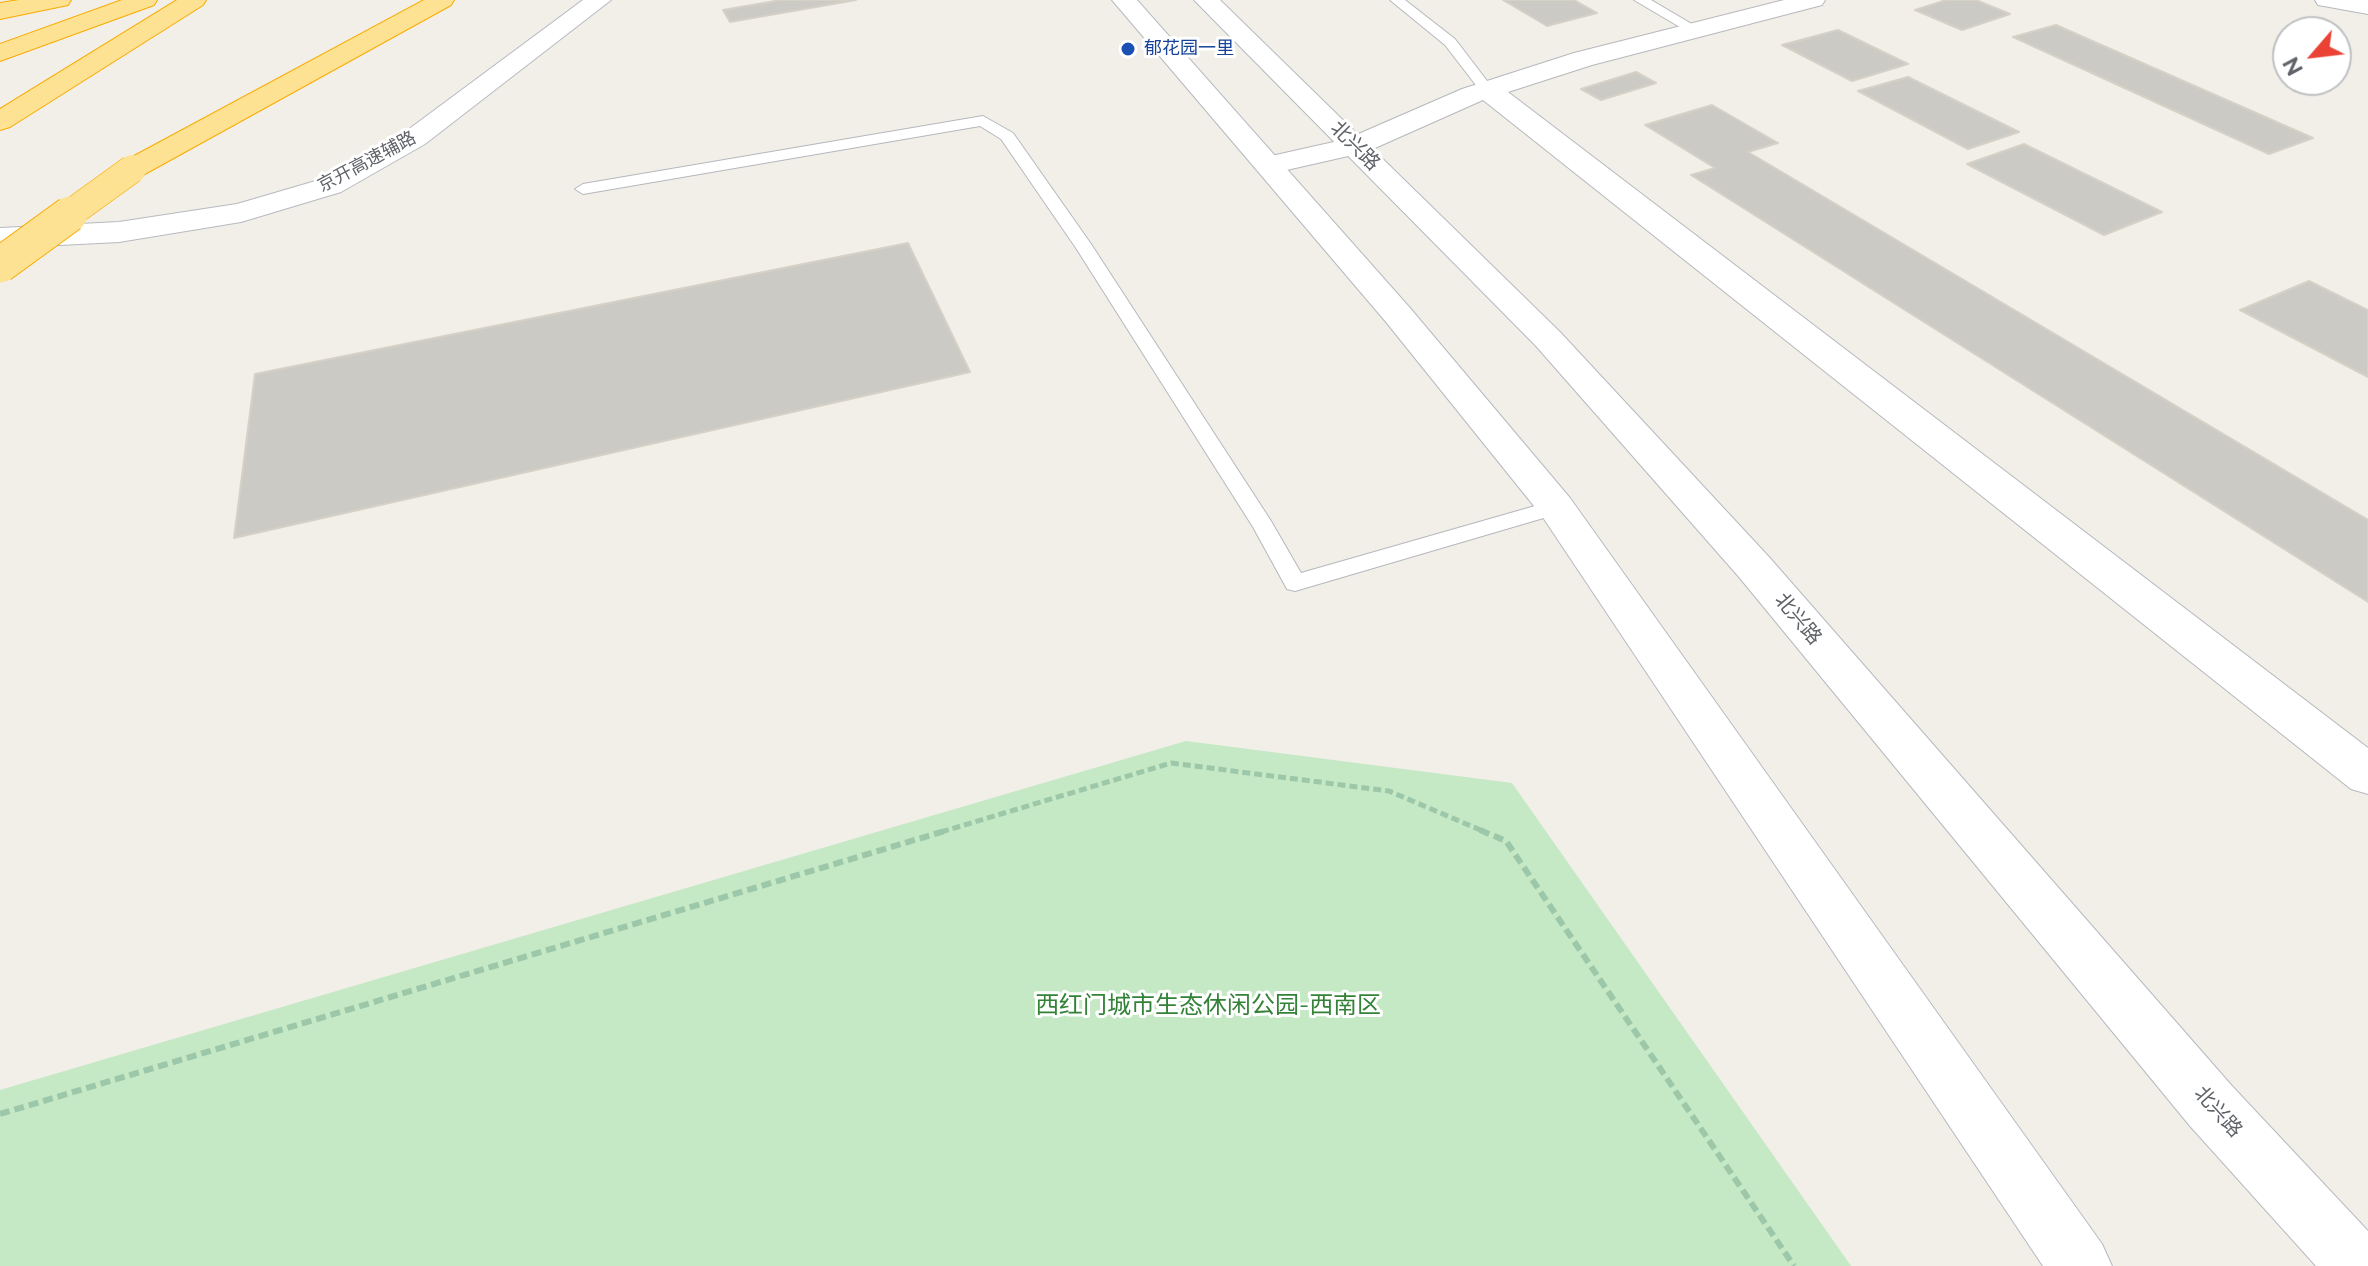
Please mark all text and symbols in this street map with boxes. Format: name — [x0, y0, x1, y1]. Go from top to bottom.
north arrow — [2272, 16, 2352, 96]
place label: 郁花园一里 — [1144, 38, 1234, 60]
marker: 郁花园一里 — [1119, 40, 1137, 58]
text: N — [2277, 53, 2308, 80]
street label: 北兴路 — [1325, 116, 1385, 176]
street label: 京开高速辅路 — [314, 127, 420, 197]
street label: 北兴路 — [1770, 588, 1826, 650]
park label: 西红门城市生态休闲公园-西南区 — [1035, 992, 1381, 1020]
street label: 北兴路 — [2189, 1082, 2247, 1142]

